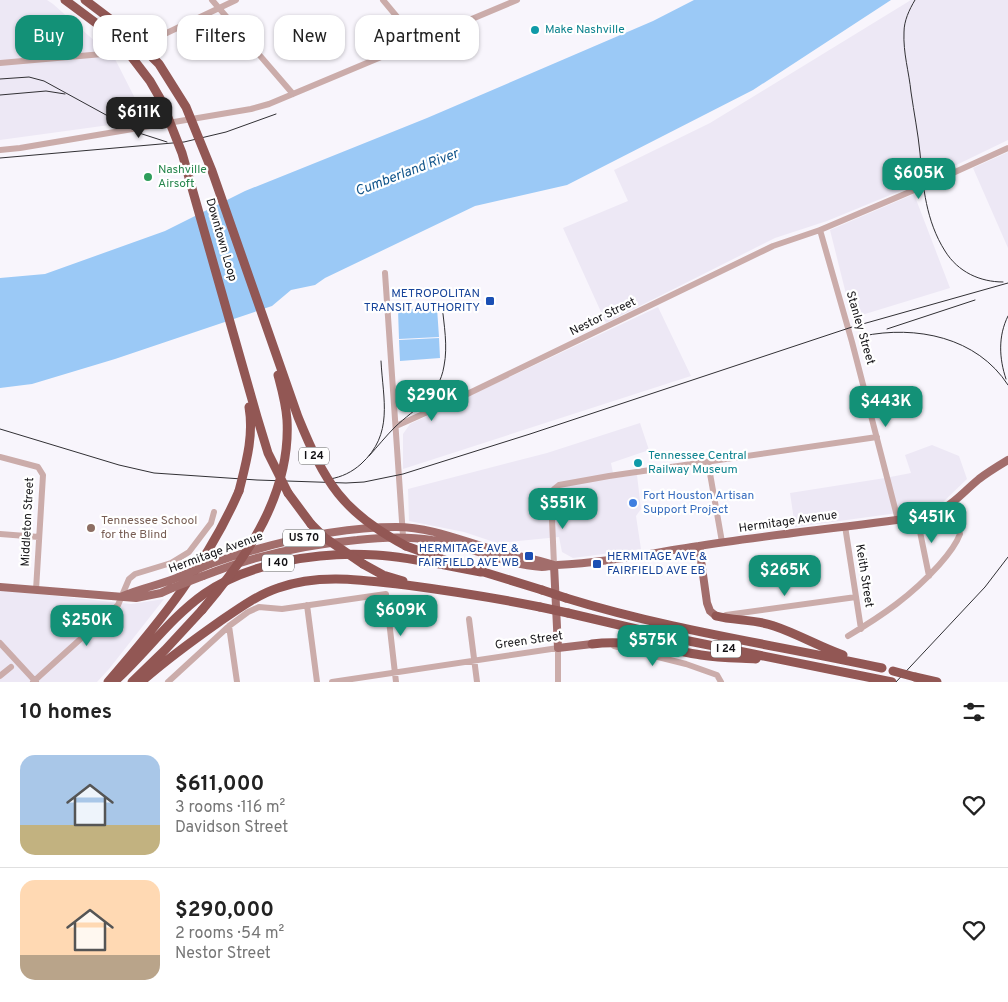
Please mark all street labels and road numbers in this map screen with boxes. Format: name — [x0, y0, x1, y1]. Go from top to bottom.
street label: Downtown Loop — [201, 196, 241, 284]
street label: Stanley Street — [842, 289, 878, 367]
street label: Nestor Street — [567, 294, 639, 340]
road number: I 24 — [299, 448, 329, 464]
street label: Middleton Street — [18, 477, 38, 567]
street label: Hermitage Avenue — [738, 507, 838, 537]
street label: Hermitage Avenue — [167, 528, 265, 578]
road number: US 70 — [283, 530, 325, 546]
street label: Keith Street — [851, 543, 877, 609]
road number: I 40 — [262, 554, 294, 572]
street label: Green Street — [494, 628, 564, 654]
road number: I 24 — [711, 641, 741, 658]

